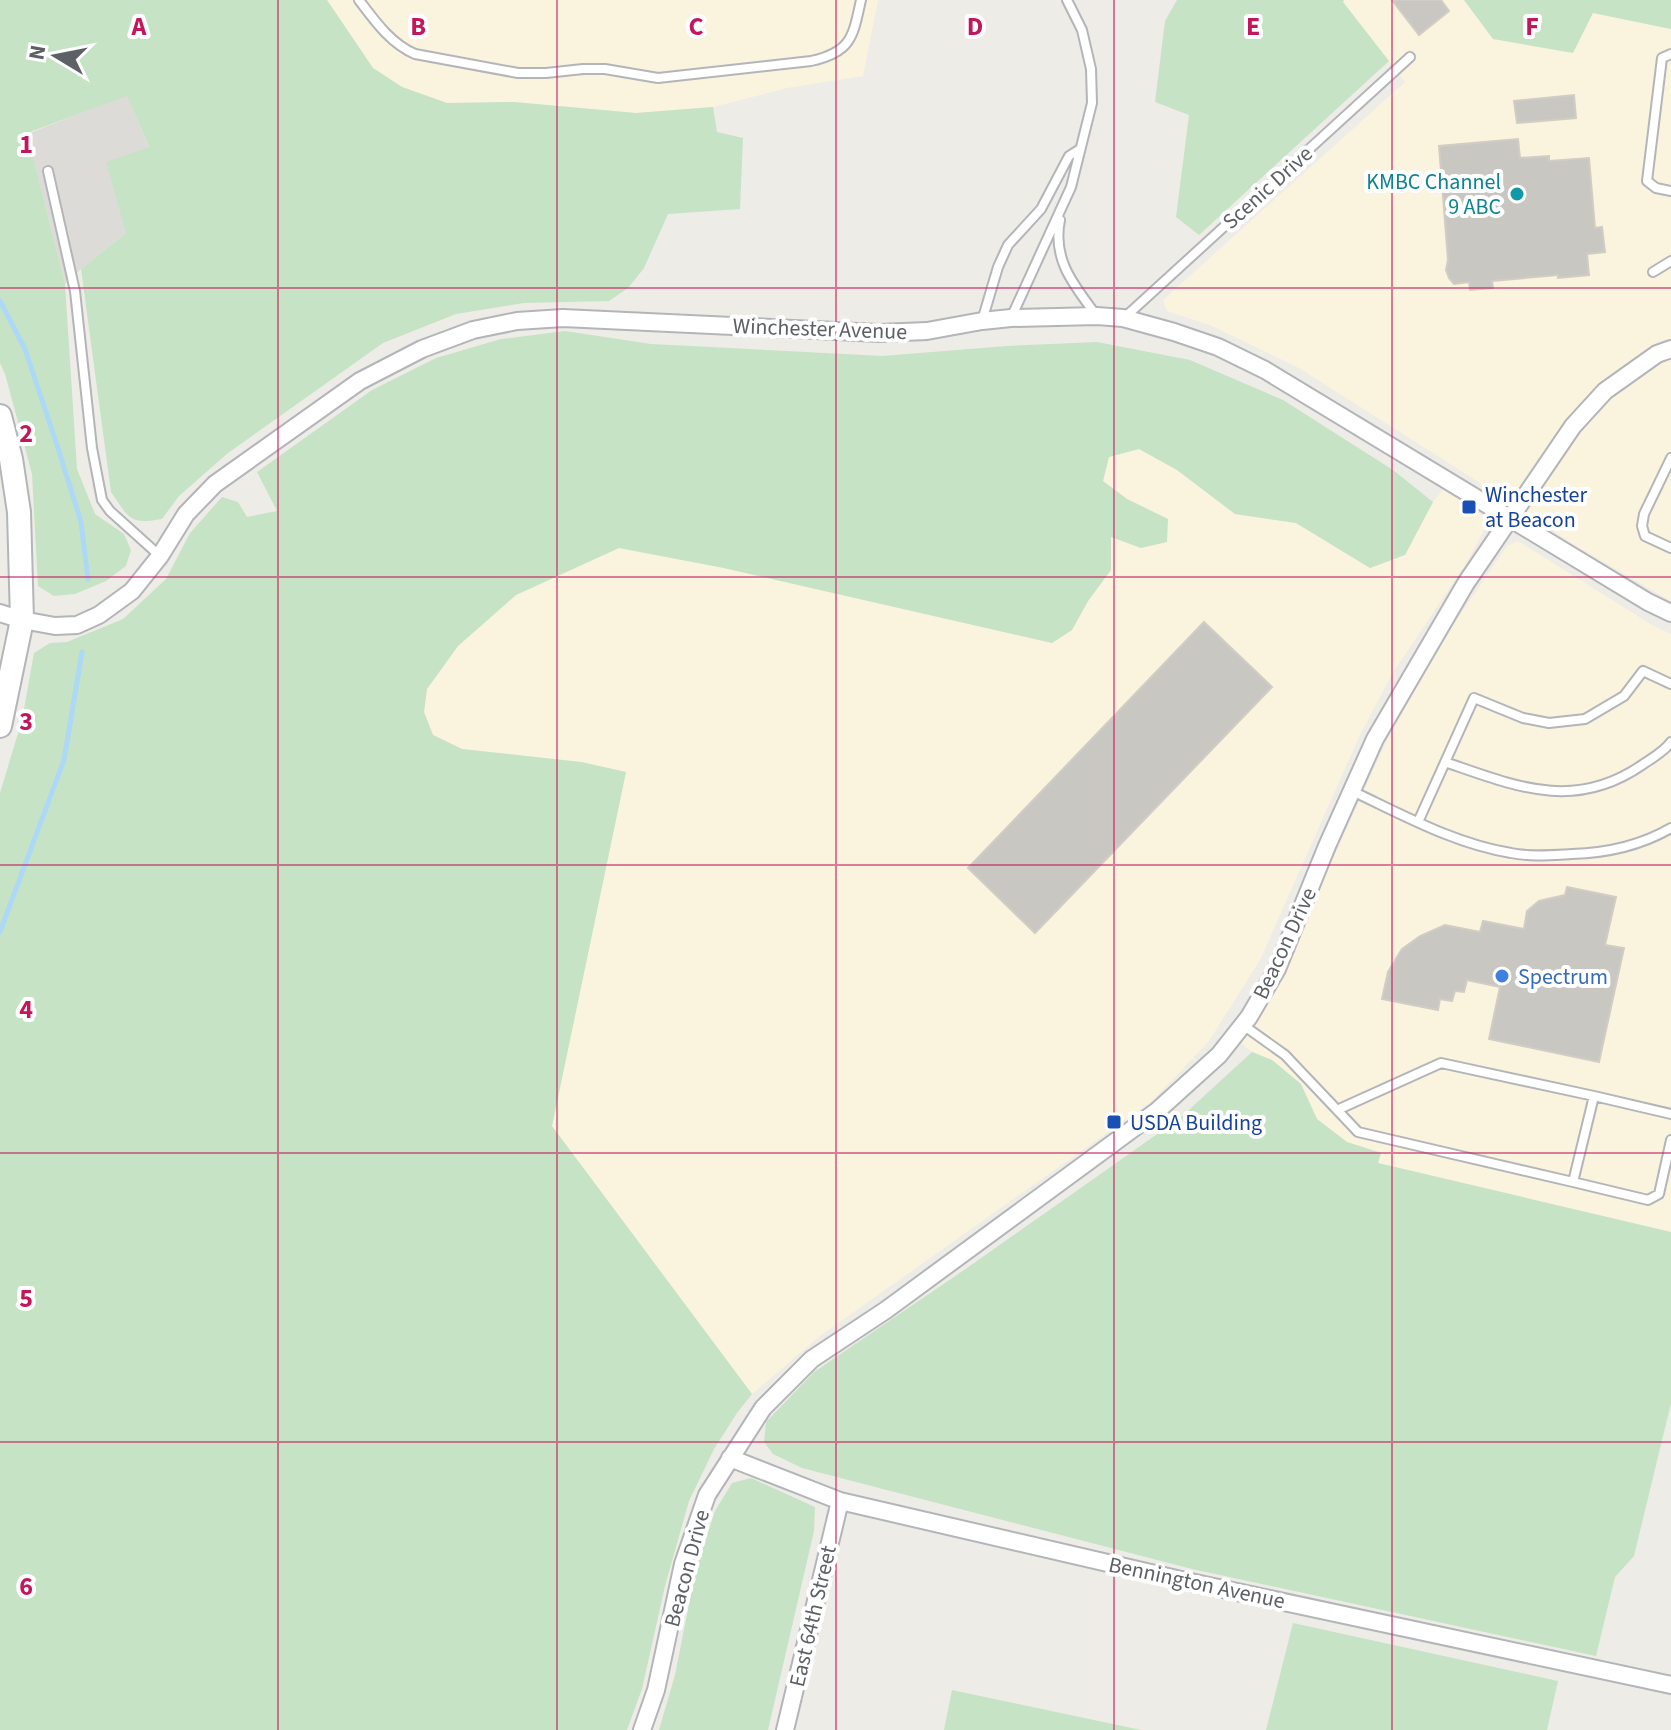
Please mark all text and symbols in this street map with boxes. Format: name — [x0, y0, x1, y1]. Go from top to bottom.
text: A — [131, 8, 148, 45]
text: B — [410, 8, 426, 45]
text: C — [688, 8, 704, 45]
text: D — [967, 8, 983, 45]
text: E — [1246, 8, 1260, 45]
text: F — [1525, 8, 1539, 45]
north arrow — [16, 16, 96, 96]
text: N — [20, 43, 54, 63]
text: 1 — [19, 126, 33, 163]
street label: Scenic Drive — [1215, 138, 1320, 237]
place label: KMBC Channel 9 ABC — [1366, 166, 1501, 223]
marker: KMBC Channel 9 ABC — [1508, 185, 1526, 203]
street label: Winchester Avenue — [732, 310, 908, 348]
text: 2 — [19, 415, 33, 452]
place label: Winchester at Beacon — [1485, 479, 1587, 536]
marker: Winchester at Beacon — [1460, 498, 1478, 516]
text: 3 — [19, 703, 33, 740]
street label: Beacon Drive — [1245, 882, 1325, 1005]
place label: Spectrum — [1518, 961, 1608, 993]
marker: Spectrum — [1493, 967, 1511, 985]
text: 4 — [19, 991, 33, 1028]
place label: USDA Building — [1130, 1107, 1262, 1139]
marker: USDA Building — [1105, 1113, 1123, 1131]
text: 5 — [19, 1280, 33, 1317]
street label: Beacon Drive — [656, 1506, 718, 1630]
street label: East 64th Street — [781, 1542, 845, 1690]
street label: Bennington Avenue — [1106, 1549, 1288, 1617]
text: 6 — [19, 1568, 33, 1605]

